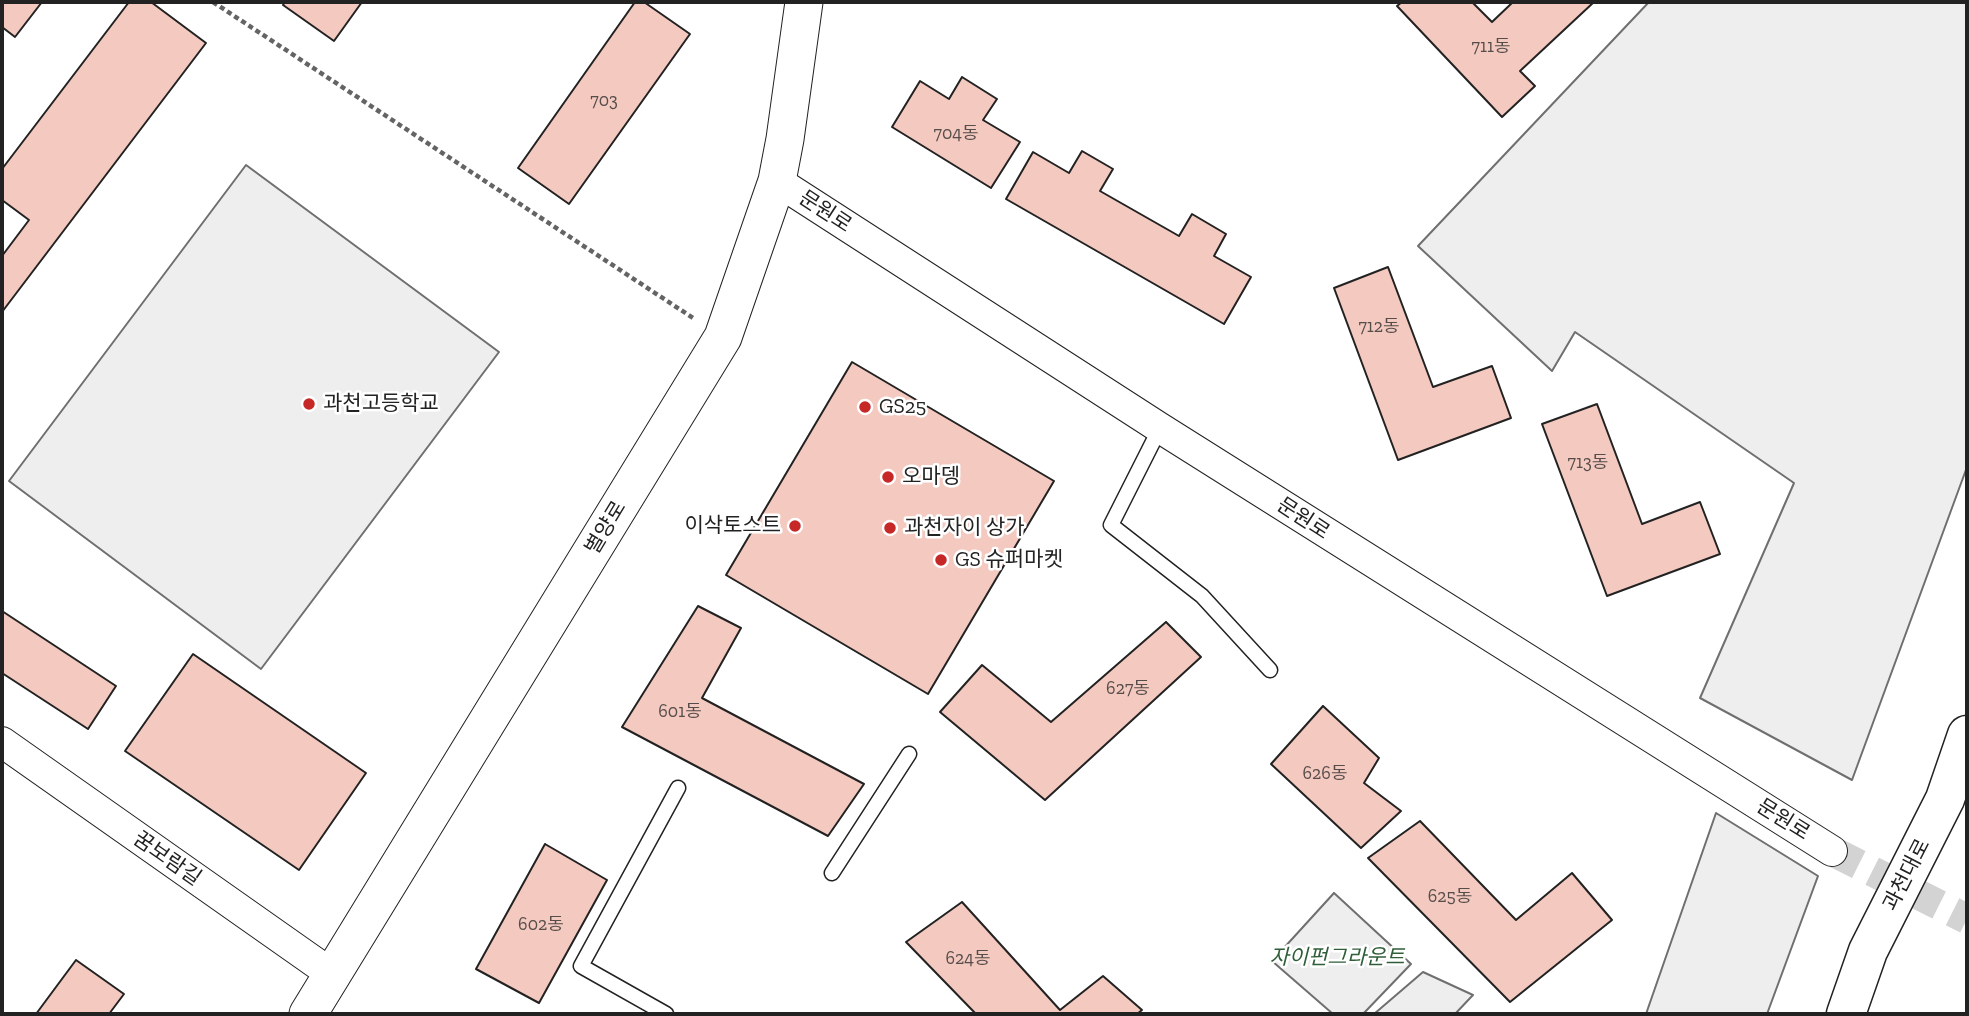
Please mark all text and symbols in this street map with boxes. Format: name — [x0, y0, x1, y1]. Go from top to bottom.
house number: 711동 — [1472, 36, 1510, 58]
house number: 703 — [590, 90, 618, 112]
house number: 704동 — [933, 123, 979, 145]
street label: 문원로 — [794, 186, 856, 238]
house number: 712동 — [1358, 316, 1400, 338]
place label: 과천고등학교 — [323, 391, 439, 417]
place label: GS25 — [879, 394, 926, 420]
marker: 과천고등학교 — [301, 396, 317, 412]
marker: GS25 — [857, 399, 873, 415]
house number: 713동 — [1568, 452, 1608, 474]
place label: 오마뎅 — [902, 464, 960, 490]
marker: 오마뎅 — [880, 469, 896, 485]
street label: 문원로 — [1272, 493, 1334, 545]
street label: 별양로 — [580, 497, 632, 559]
place label: 이삭토스트 — [684, 513, 781, 539]
place label: 과천자이 상가 — [904, 515, 1025, 541]
marker: 이삭토스트 — [787, 518, 803, 534]
marker: 과천자이 상가 — [882, 520, 898, 536]
place label: GS 슈퍼마켓 — [955, 547, 1063, 573]
marker: GS 슈퍼마켓 — [933, 552, 949, 568]
house number: 627동 — [1106, 678, 1150, 700]
house number: 601동 — [658, 701, 702, 723]
house number: 626동 — [1303, 763, 1347, 785]
street label: 문원로 — [1752, 794, 1814, 846]
street label: 꿈보람길 — [128, 827, 206, 891]
street label: 과천대로 — [1878, 835, 1936, 915]
house number: 625동 — [1428, 886, 1472, 908]
house number: 602동 — [518, 914, 564, 936]
park label: 자이펀그라운트 — [1269, 945, 1405, 971]
house number: 624동 — [945, 948, 991, 970]

